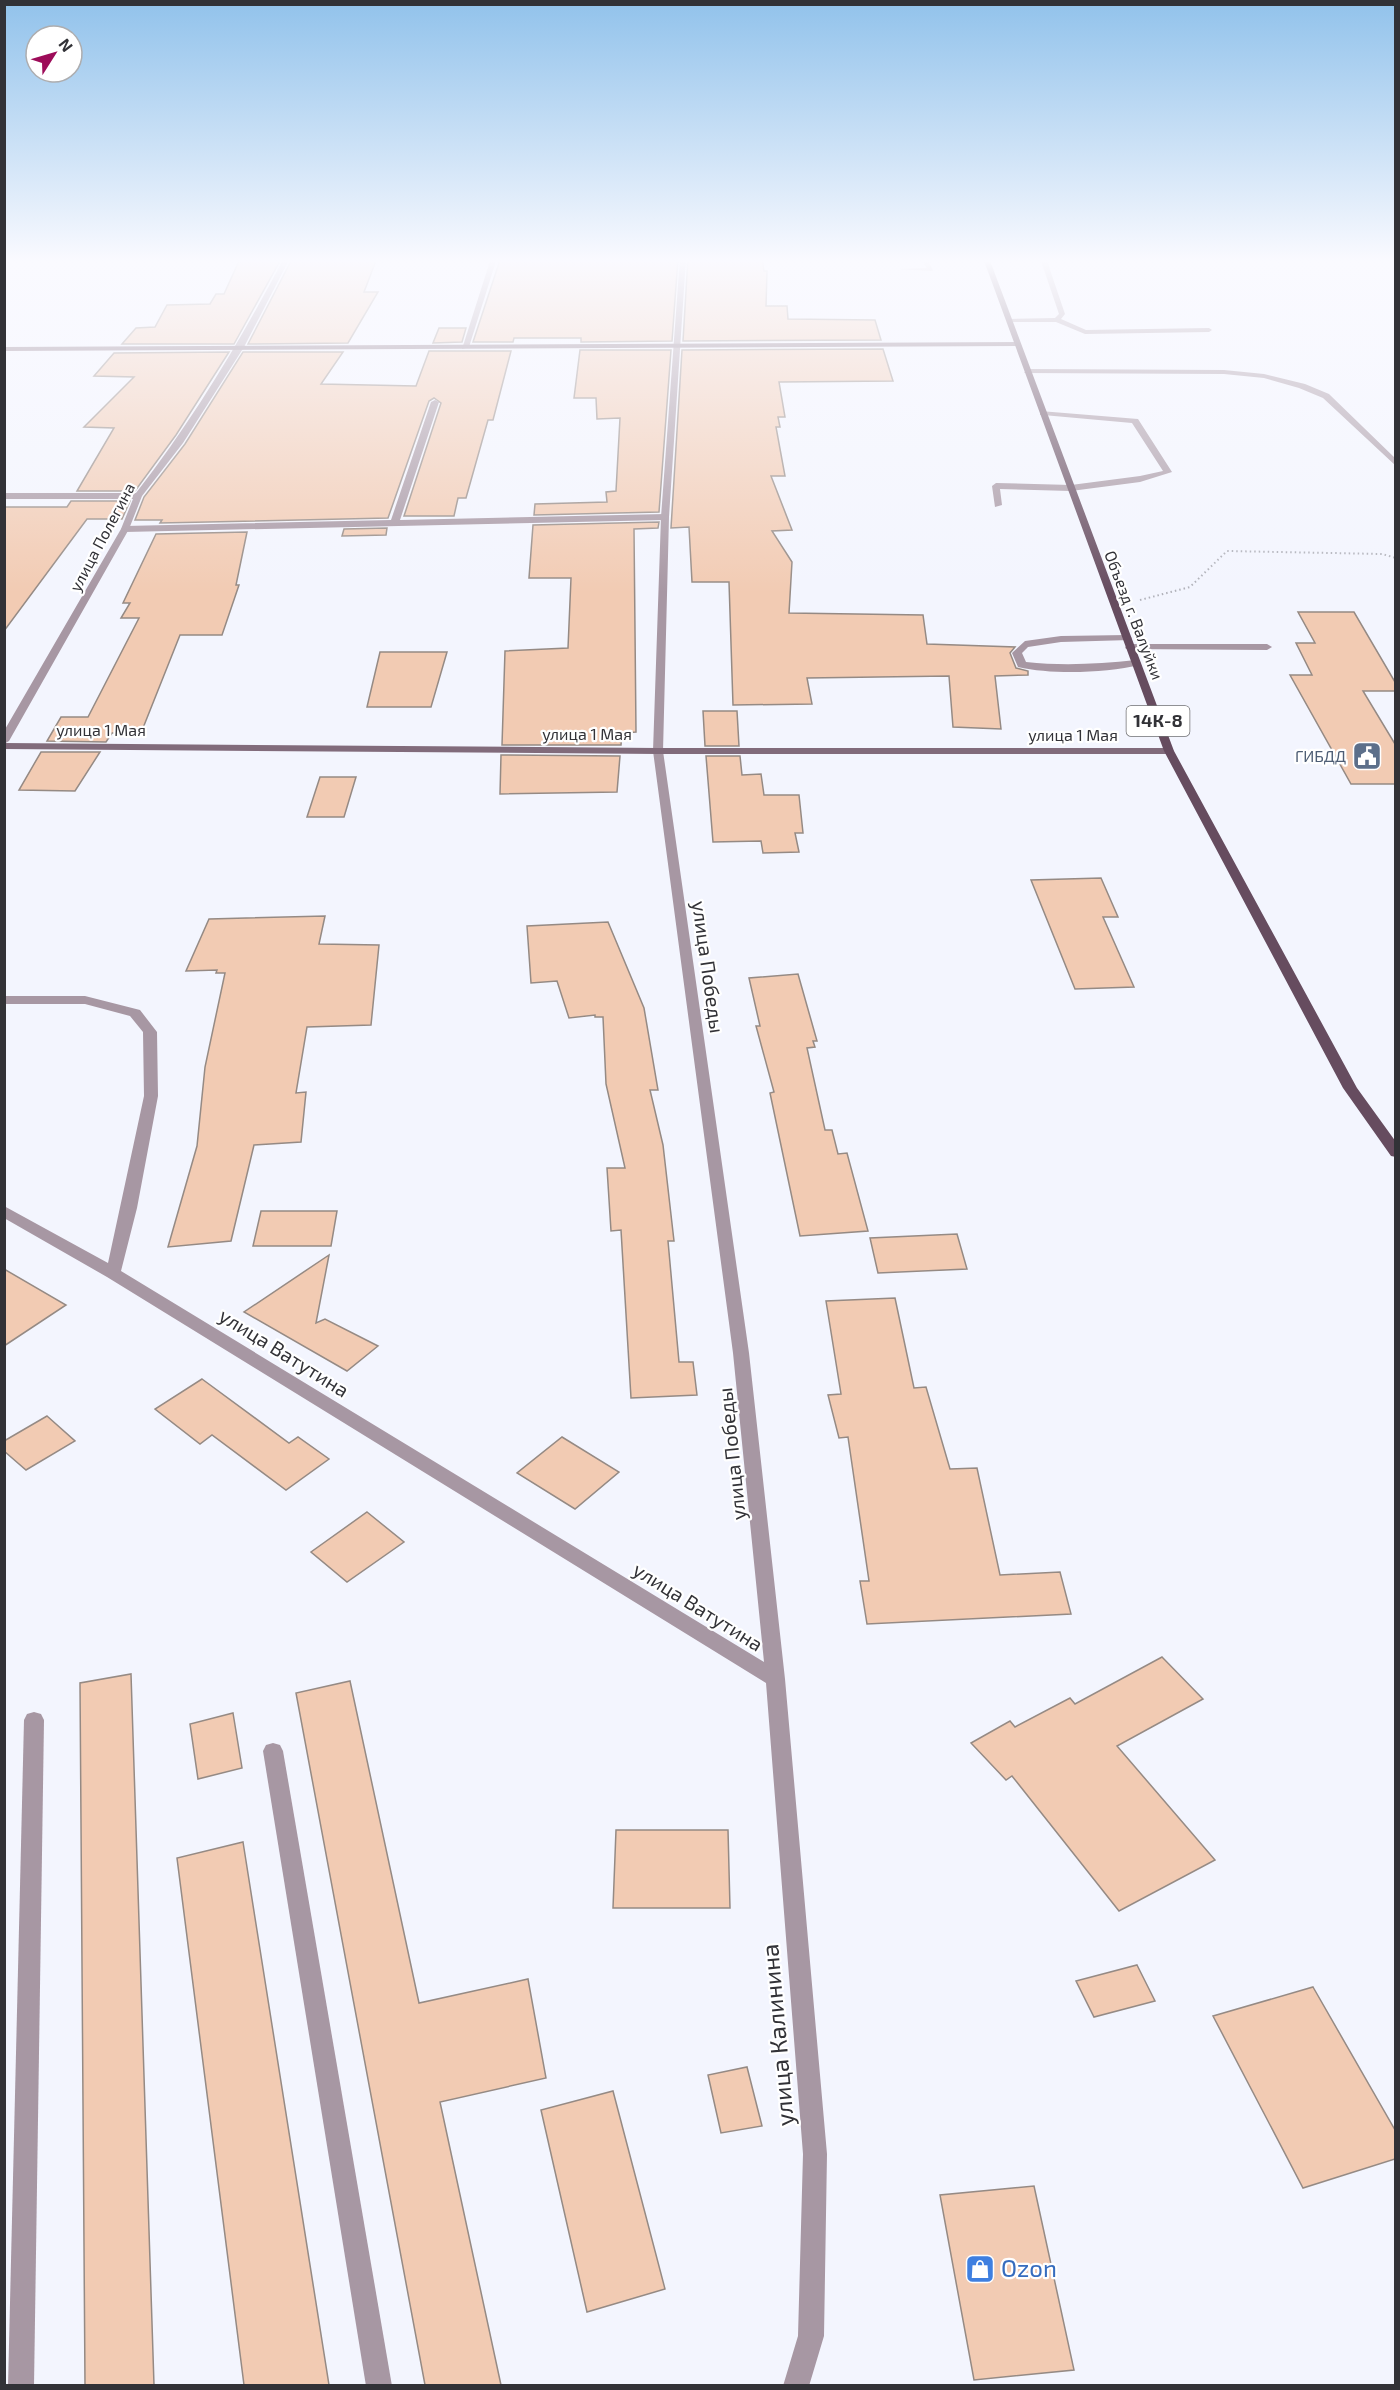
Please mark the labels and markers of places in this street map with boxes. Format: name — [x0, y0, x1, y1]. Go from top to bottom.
public building icon: ГИБДД — [1351, 740, 1383, 772]
place label: ГИБДД — [1295, 746, 1346, 765]
shop icon: Ozon — [964, 2253, 996, 2285]
place label: Ozon — [1001, 2253, 1057, 2282]

